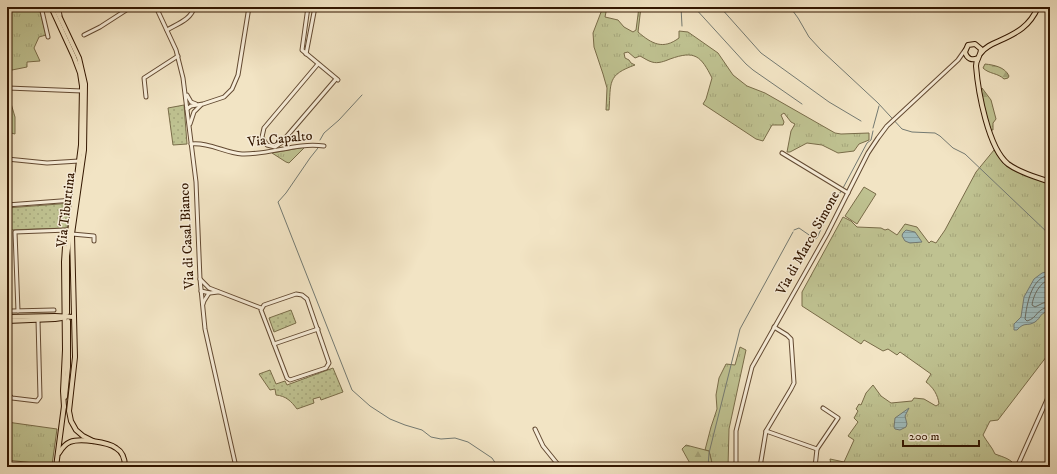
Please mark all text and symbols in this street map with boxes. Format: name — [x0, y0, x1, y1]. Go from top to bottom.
street label: Via Capalto — [246, 127, 313, 151]
street label: Via Tiburtina — [52, 171, 80, 249]
street label: Via di Casal Bianco — [175, 182, 199, 291]
street label: Via di Marco Simone — [772, 188, 844, 299]
scale bar — [903, 422, 979, 448]
text: 200 m — [909, 429, 939, 444]

